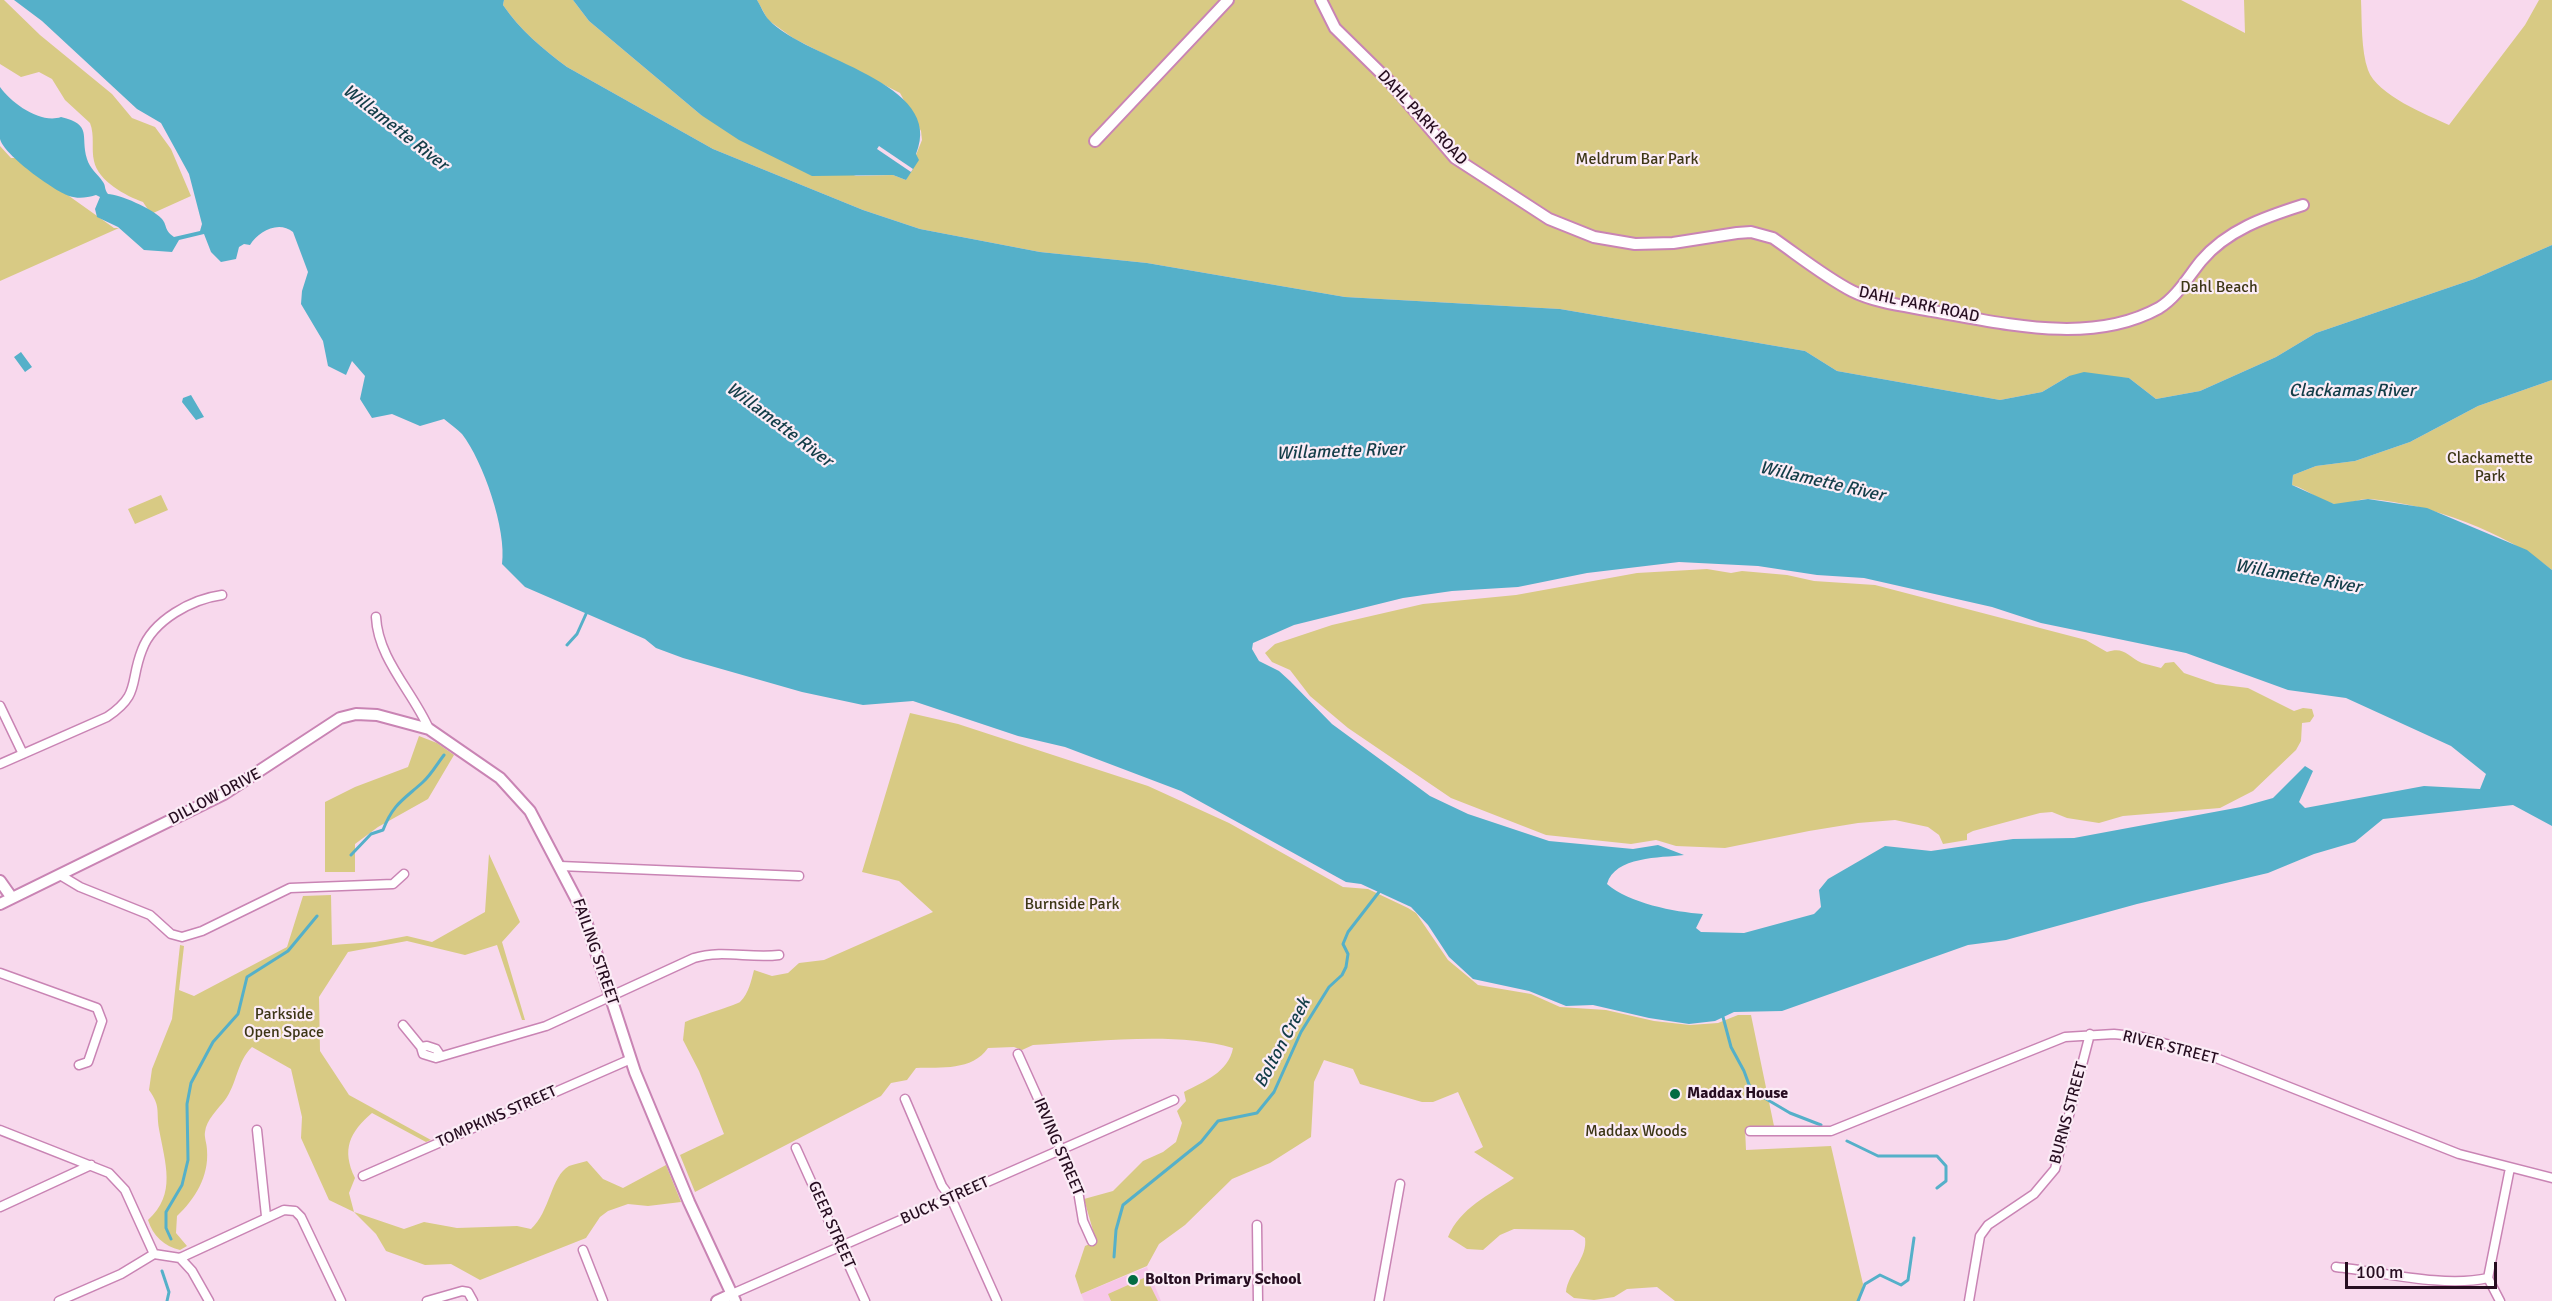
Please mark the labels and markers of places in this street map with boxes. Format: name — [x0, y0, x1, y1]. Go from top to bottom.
place label: Maddax House — [1687, 1084, 1788, 1104]
marker: Maddax House — [1668, 1087, 1682, 1101]
place label: Bolton Primary School — [1145, 1270, 1302, 1290]
marker: Bolton Primary School — [1126, 1273, 1140, 1287]

